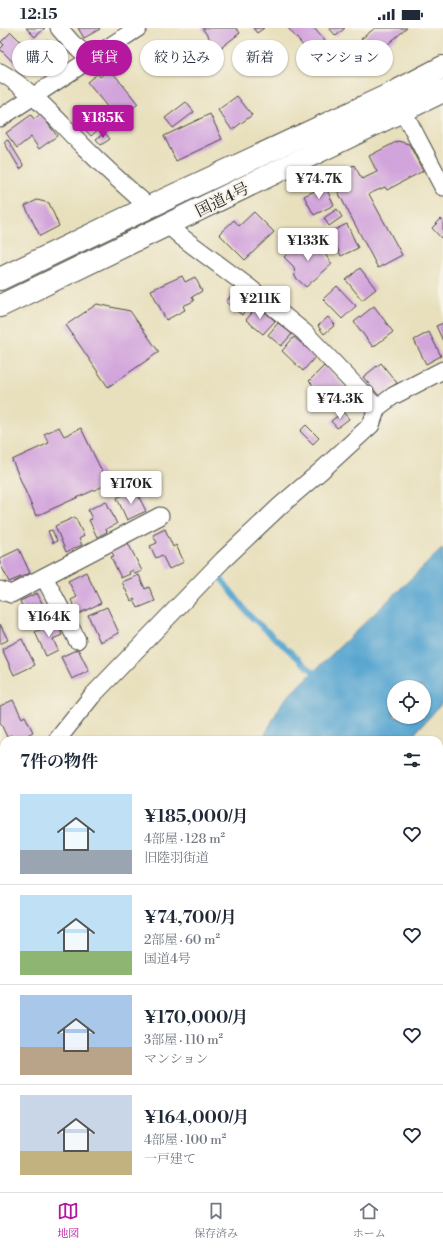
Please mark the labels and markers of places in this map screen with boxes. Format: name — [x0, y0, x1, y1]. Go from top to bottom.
pin: ¥185K — [75, 105, 131, 139]
pin: ¥74.7K — [286, 166, 352, 200]
pin: ¥133K — [280, 228, 336, 262]
pin: ¥211K — [232, 286, 288, 320]
pin: ¥74.3K — [307, 386, 373, 420]
pin: ¥170K — [103, 471, 159, 505]
pin: ¥164K — [21, 604, 77, 638]

